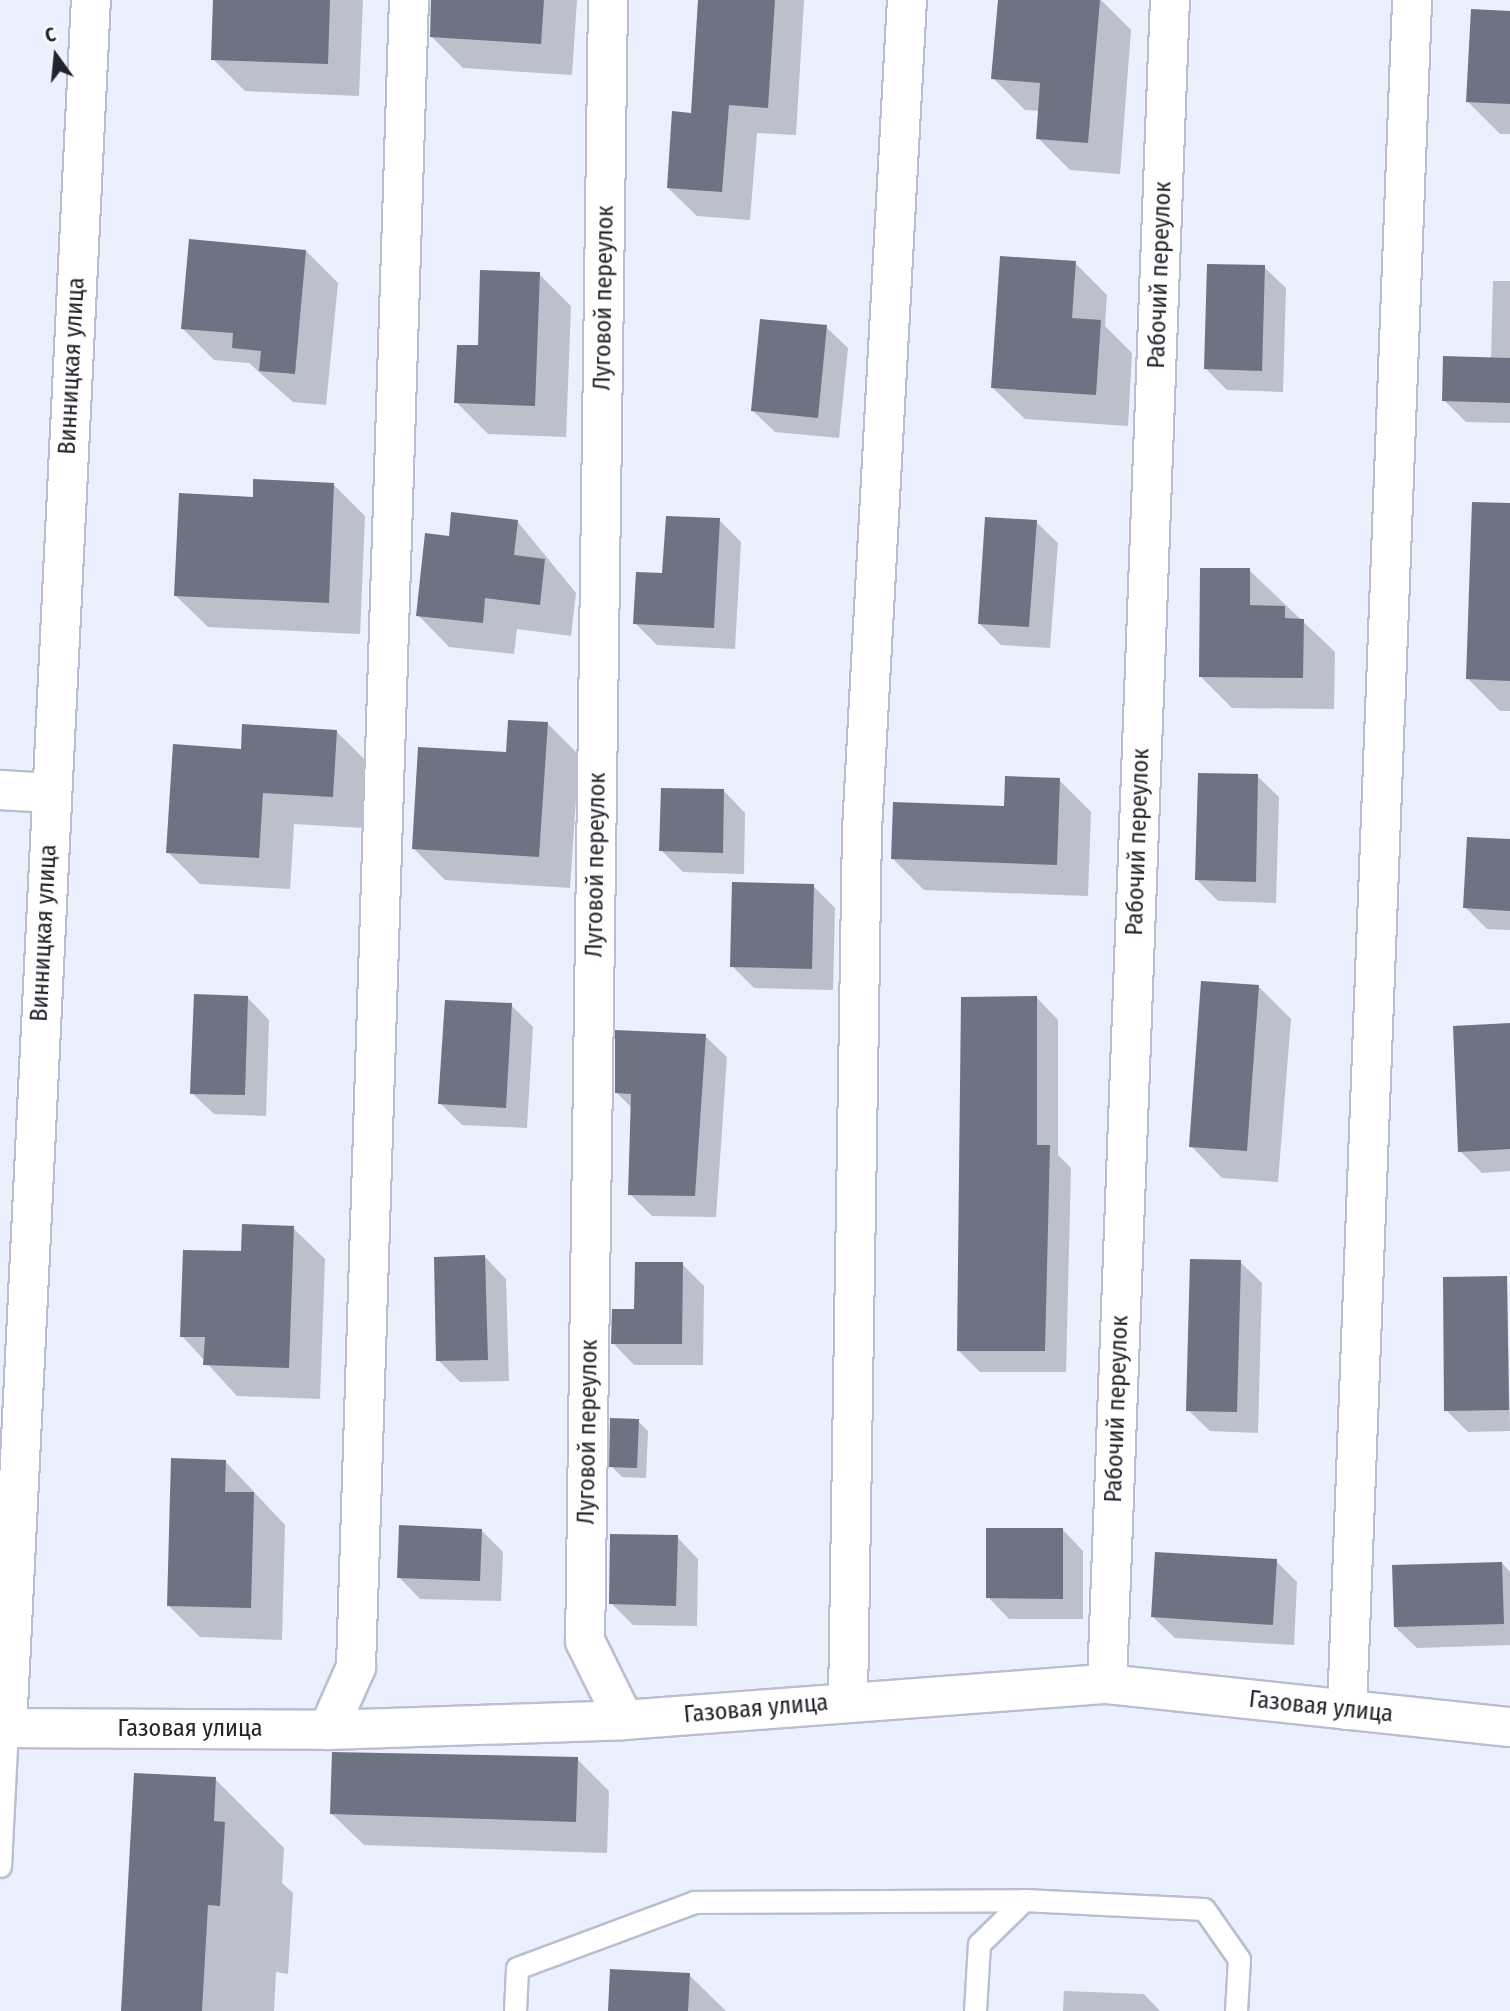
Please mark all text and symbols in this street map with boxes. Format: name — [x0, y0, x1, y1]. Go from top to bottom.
north arrow — [21, 21, 91, 91]
text: С — [43, 23, 58, 48]
street label: Рабочий переулок — [1142, 181, 1178, 369]
street label: Луговой переулок — [588, 205, 620, 391]
street label: Винницкая улица — [53, 277, 91, 455]
street label: Рабочий переулок — [1120, 748, 1156, 936]
street label: Луговой переулок — [580, 772, 612, 958]
street label: Винницкая улица — [25, 844, 63, 1022]
street label: Рабочий переулок — [1099, 1315, 1135, 1503]
street label: Луговой переулок — [572, 1339, 604, 1525]
street label: Газовая улица — [1247, 1685, 1395, 1729]
street label: Газовая улица — [683, 1688, 829, 1730]
street label: Газовая улица — [118, 1715, 262, 1743]

